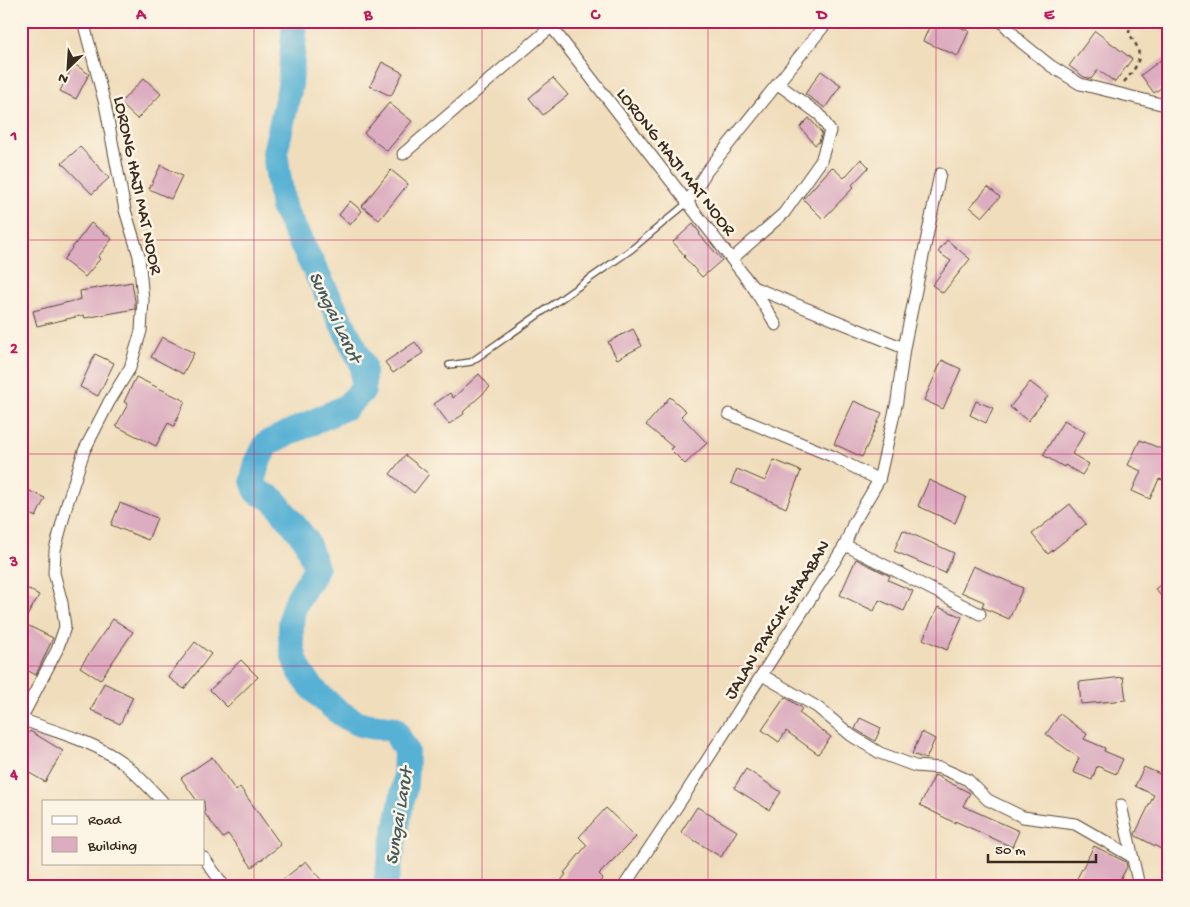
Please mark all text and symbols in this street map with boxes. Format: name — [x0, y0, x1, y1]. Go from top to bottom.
text: A — [135, 7, 147, 26]
text: B — [363, 7, 373, 26]
text: C — [590, 7, 601, 26]
text: D — [815, 7, 828, 26]
text: E — [1044, 7, 1055, 26]
north arrow — [42, 42, 92, 92]
text: N — [56, 68, 71, 87]
street label: LORONG HAJI MAT NOOR — [611, 85, 739, 241]
street label: LORONG HAJI MAT NOOR — [107, 95, 166, 277]
text: 1 — [10, 128, 17, 147]
water label: Sungai Larut — [302, 269, 367, 369]
text: 2 — [10, 341, 18, 360]
street label: JALAN PAKCIK SHAABAN — [721, 537, 836, 704]
text: 3 — [9, 554, 18, 573]
water label: Sungai Larut — [381, 763, 420, 867]
text: 4 — [9, 767, 18, 786]
legend — [42, 800, 205, 864]
text: Road — [88, 812, 122, 830]
scale bar — [988, 832, 1095, 864]
text: Building — [87, 838, 137, 856]
text: 50 m — [995, 842, 1026, 860]

